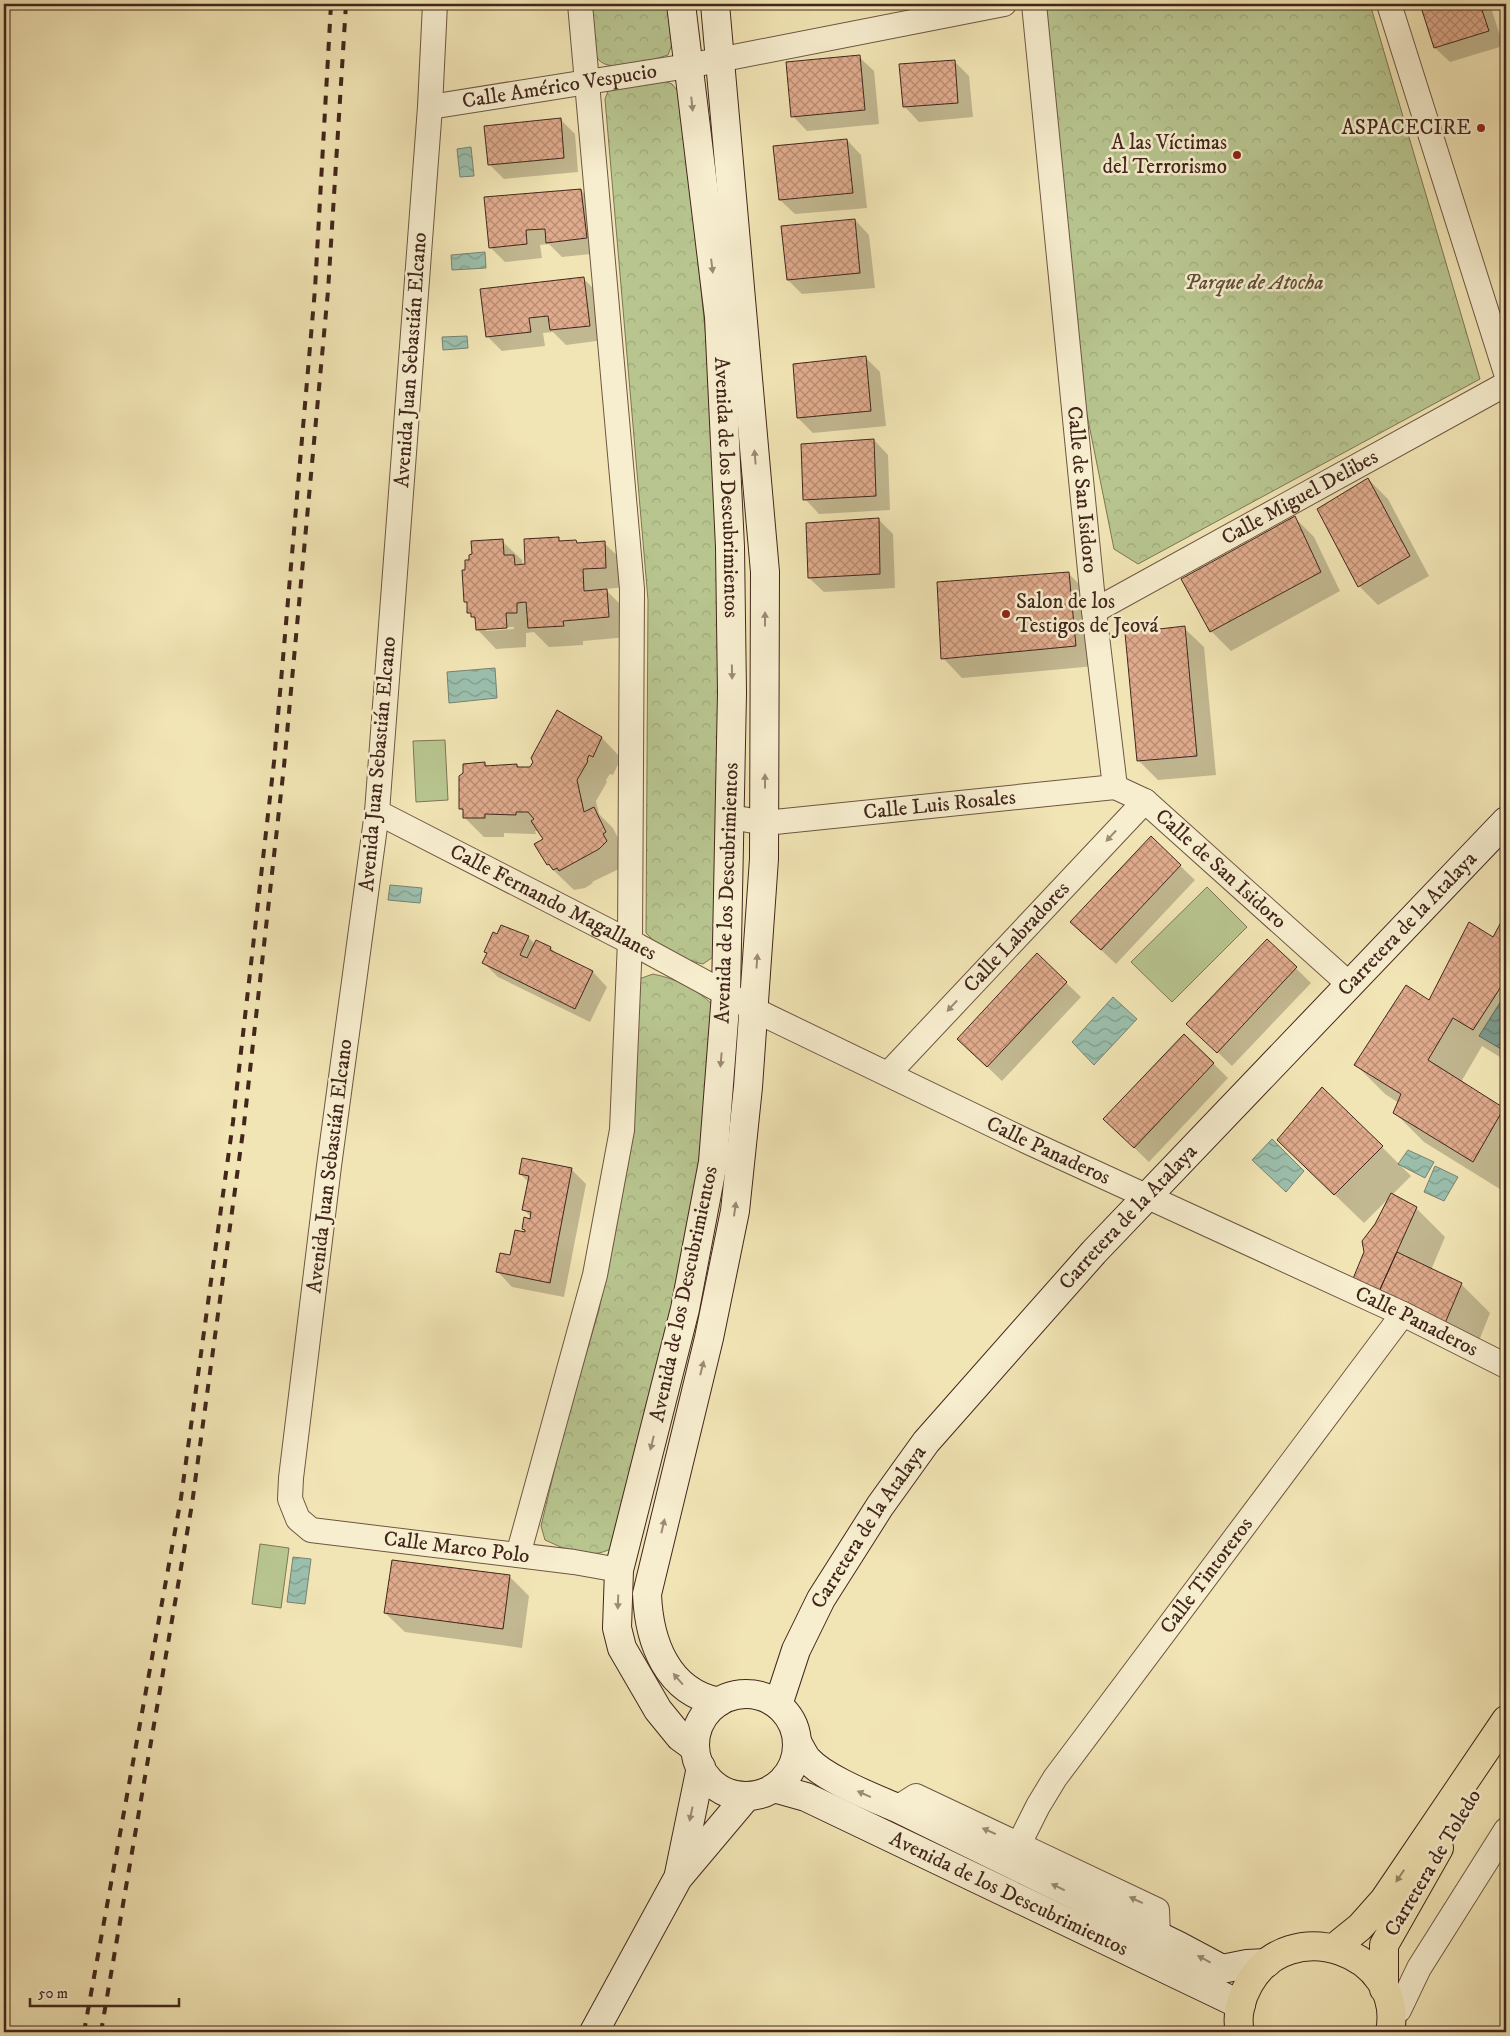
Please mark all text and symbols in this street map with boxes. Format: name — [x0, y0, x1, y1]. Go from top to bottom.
street label: Calle Américo Vespucio — [460, 58, 659, 115]
one-way arrow — [688, 97, 696, 113]
place label: ASPACECIRE — [1342, 115, 1471, 141]
marker: ASPACECIRE — [1475, 122, 1487, 134]
place label: A las Víctimas del Terrorismo — [1103, 130, 1227, 180]
marker: A las Víctimas del Terrorismo — [1231, 149, 1243, 161]
street label: Avenida Juan Sebastián Elcano — [389, 231, 433, 489]
one-way arrow — [708, 258, 716, 274]
park label: Parque de Atocha — [1184, 270, 1324, 297]
street label: Avenida de los Descubrimientos — [708, 356, 744, 618]
street label: Calle de San Isidoro — [1061, 405, 1103, 574]
street label: Calle Miguel Delibes — [1217, 444, 1383, 551]
one-way arrow — [750, 448, 758, 464]
place label: Salon de los Testigos de Jeová — [1016, 589, 1158, 639]
marker: Salon de los Testigos de Jeová — [1000, 608, 1012, 620]
one-way arrow — [761, 610, 769, 626]
street label: Avenida Juan Sebastián Elcano — [354, 635, 402, 893]
one-way arrow — [728, 665, 736, 681]
street label: Avenida de los Descubrimientos — [709, 762, 745, 1024]
one-way arrow — [761, 773, 769, 789]
street label: Calle Luis Rosales — [862, 784, 1017, 826]
street label: Calle de San Isidoro — [1150, 803, 1292, 935]
one-way arrow — [1105, 830, 1117, 842]
street label: Calle Fernando Magallanes — [445, 839, 661, 967]
street label: Carretera de la Atalaya — [1332, 846, 1483, 1002]
street label: Calle Labradores — [958, 876, 1075, 998]
one-way arrow — [754, 953, 762, 969]
one-way arrow — [946, 1000, 958, 1012]
street label: Avenida Juan Sebastián Elcano — [302, 1037, 358, 1295]
one-way arrow — [716, 1053, 724, 1069]
street label: Calle Panaderos — [982, 1111, 1114, 1191]
street label: Carretera de la Atalaya — [1053, 1139, 1203, 1295]
street label: Avenida de los Descubrimientos — [644, 1164, 724, 1424]
one-way arrow — [731, 1201, 739, 1217]
street label: Calle Panaderos — [1351, 1281, 1482, 1363]
one-way arrow — [698, 1361, 706, 1376]
one-way arrow — [648, 1436, 656, 1451]
street label: Carretera de la Atalaya — [805, 1440, 932, 1613]
street label: Calle Tintoreros — [1154, 1512, 1259, 1639]
one-way arrow — [659, 1519, 667, 1534]
street label: Calle Marco Polo — [382, 1526, 531, 1569]
one-way arrow — [614, 1594, 622, 1610]
one-way arrow — [672, 1672, 683, 1685]
street label: Carretera de Toledo — [1379, 1785, 1487, 1941]
one-way arrow — [857, 1789, 871, 1797]
one-way arrow — [687, 1807, 695, 1822]
street label: Avenida de los Descubrimientos — [885, 1826, 1132, 1962]
one-way arrow — [982, 1826, 996, 1834]
one-way arrow — [1395, 1869, 1405, 1882]
one-way arrow — [1051, 1883, 1065, 1891]
one-way arrow — [1129, 1896, 1143, 1904]
one-way arrow — [1196, 1955, 1211, 1963]
scale bar — [30, 1976, 179, 2008]
text: 50 m — [38, 1984, 68, 2003]

